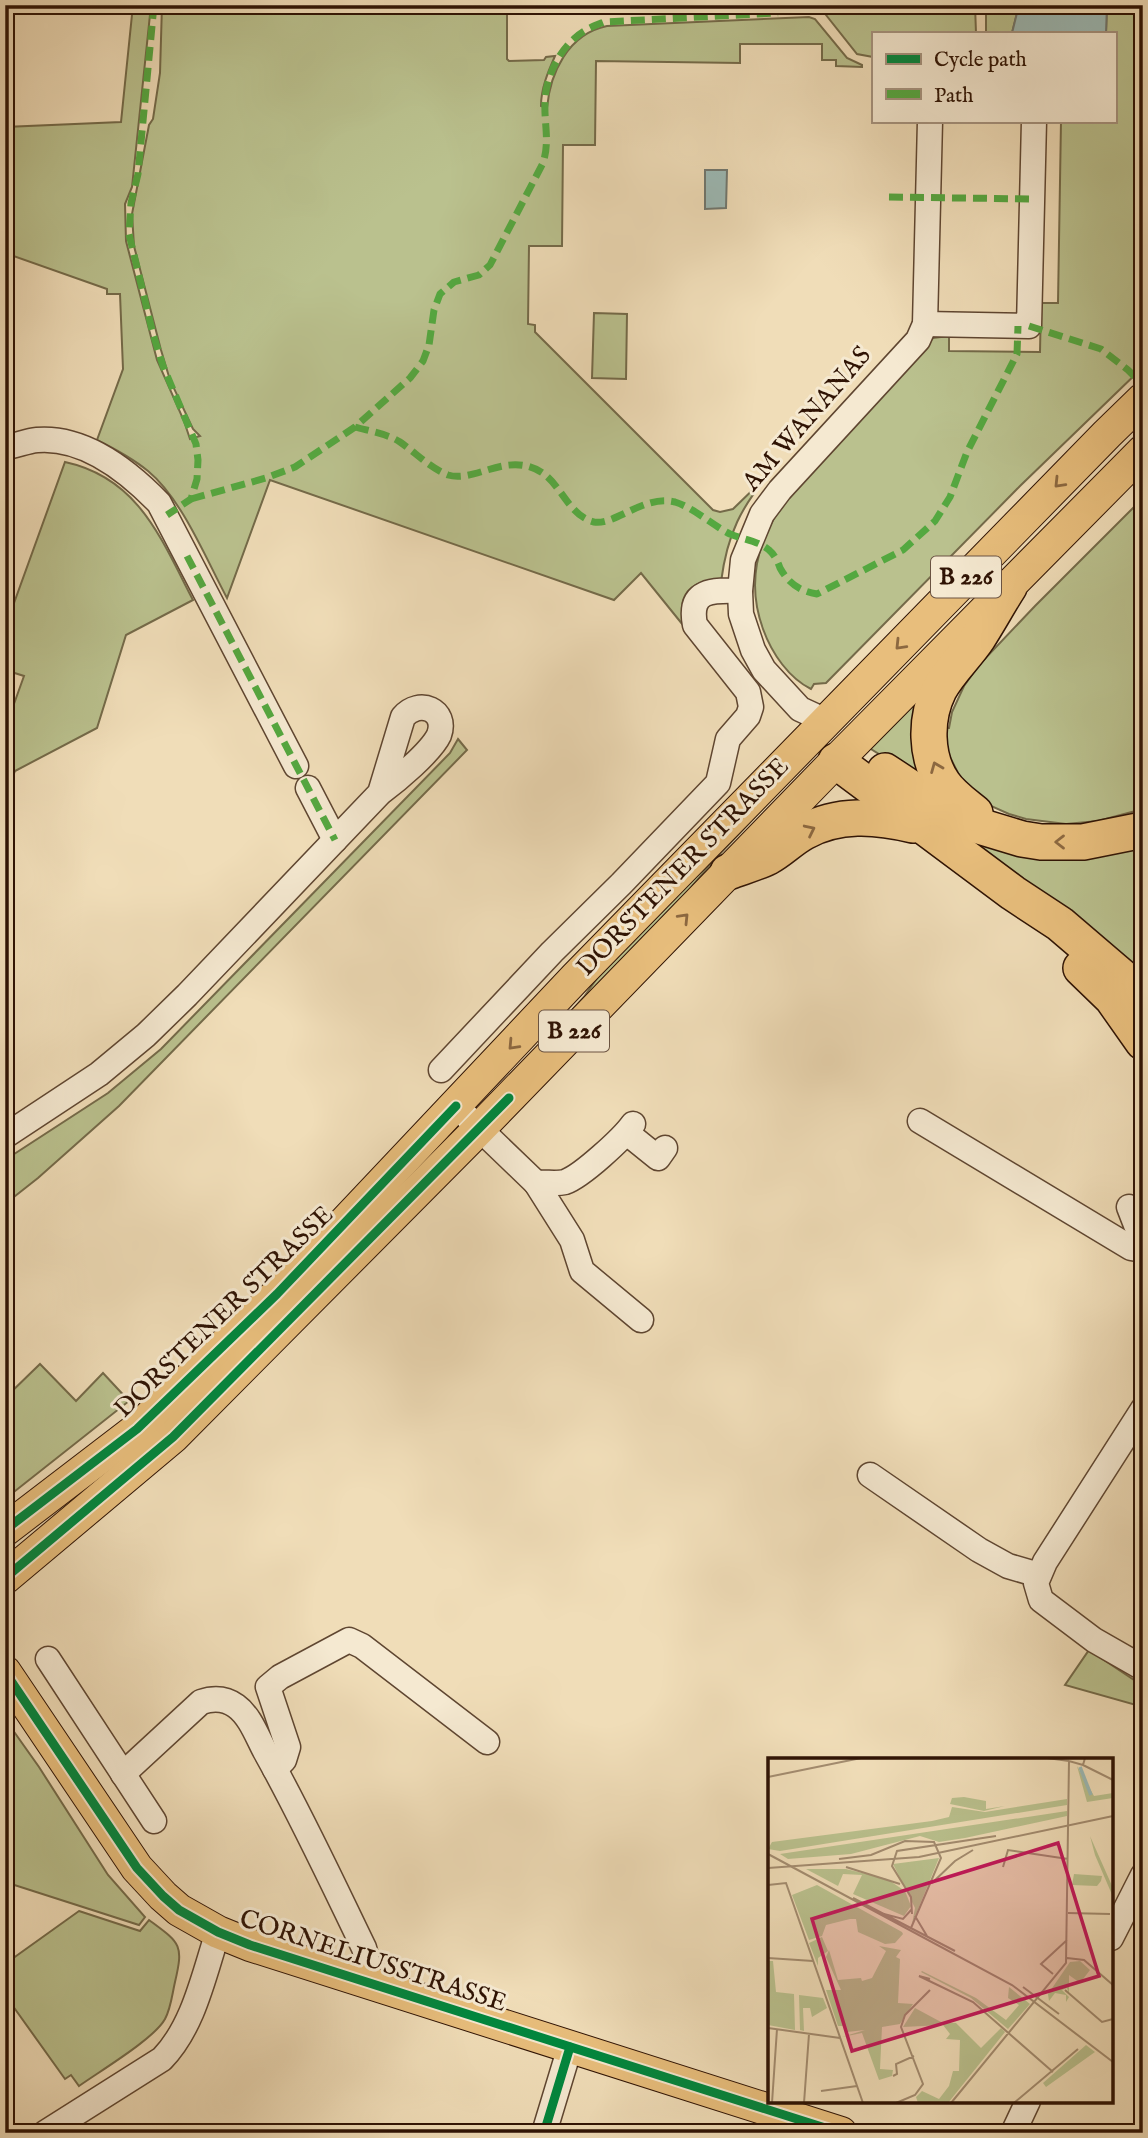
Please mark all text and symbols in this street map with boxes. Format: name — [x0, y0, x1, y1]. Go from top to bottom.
legend — [872, 32, 1116, 122]
text: Cycle path — [934, 47, 1027, 74]
text: Path — [934, 83, 973, 110]
street label: AM WANANAS — [734, 340, 879, 499]
one-way arrow — [1055, 474, 1068, 487]
road number: B 226 — [931, 556, 1001, 598]
one-way arrow — [896, 637, 909, 650]
street label: DORSTENER STRASSE — [570, 751, 796, 983]
one-way arrow — [931, 762, 945, 774]
one-way arrow — [803, 824, 815, 838]
one-way arrow — [1054, 834, 1064, 850]
one-way arrow — [675, 913, 688, 926]
road number: B 226 — [539, 1010, 609, 1051]
one-way arrow — [508, 1037, 521, 1050]
street label: DORSTENER STRASSE — [108, 1199, 340, 1425]
inset map — [768, 1758, 1113, 2103]
street label: CORNELIUSSTRASSE — [235, 1902, 511, 2020]

